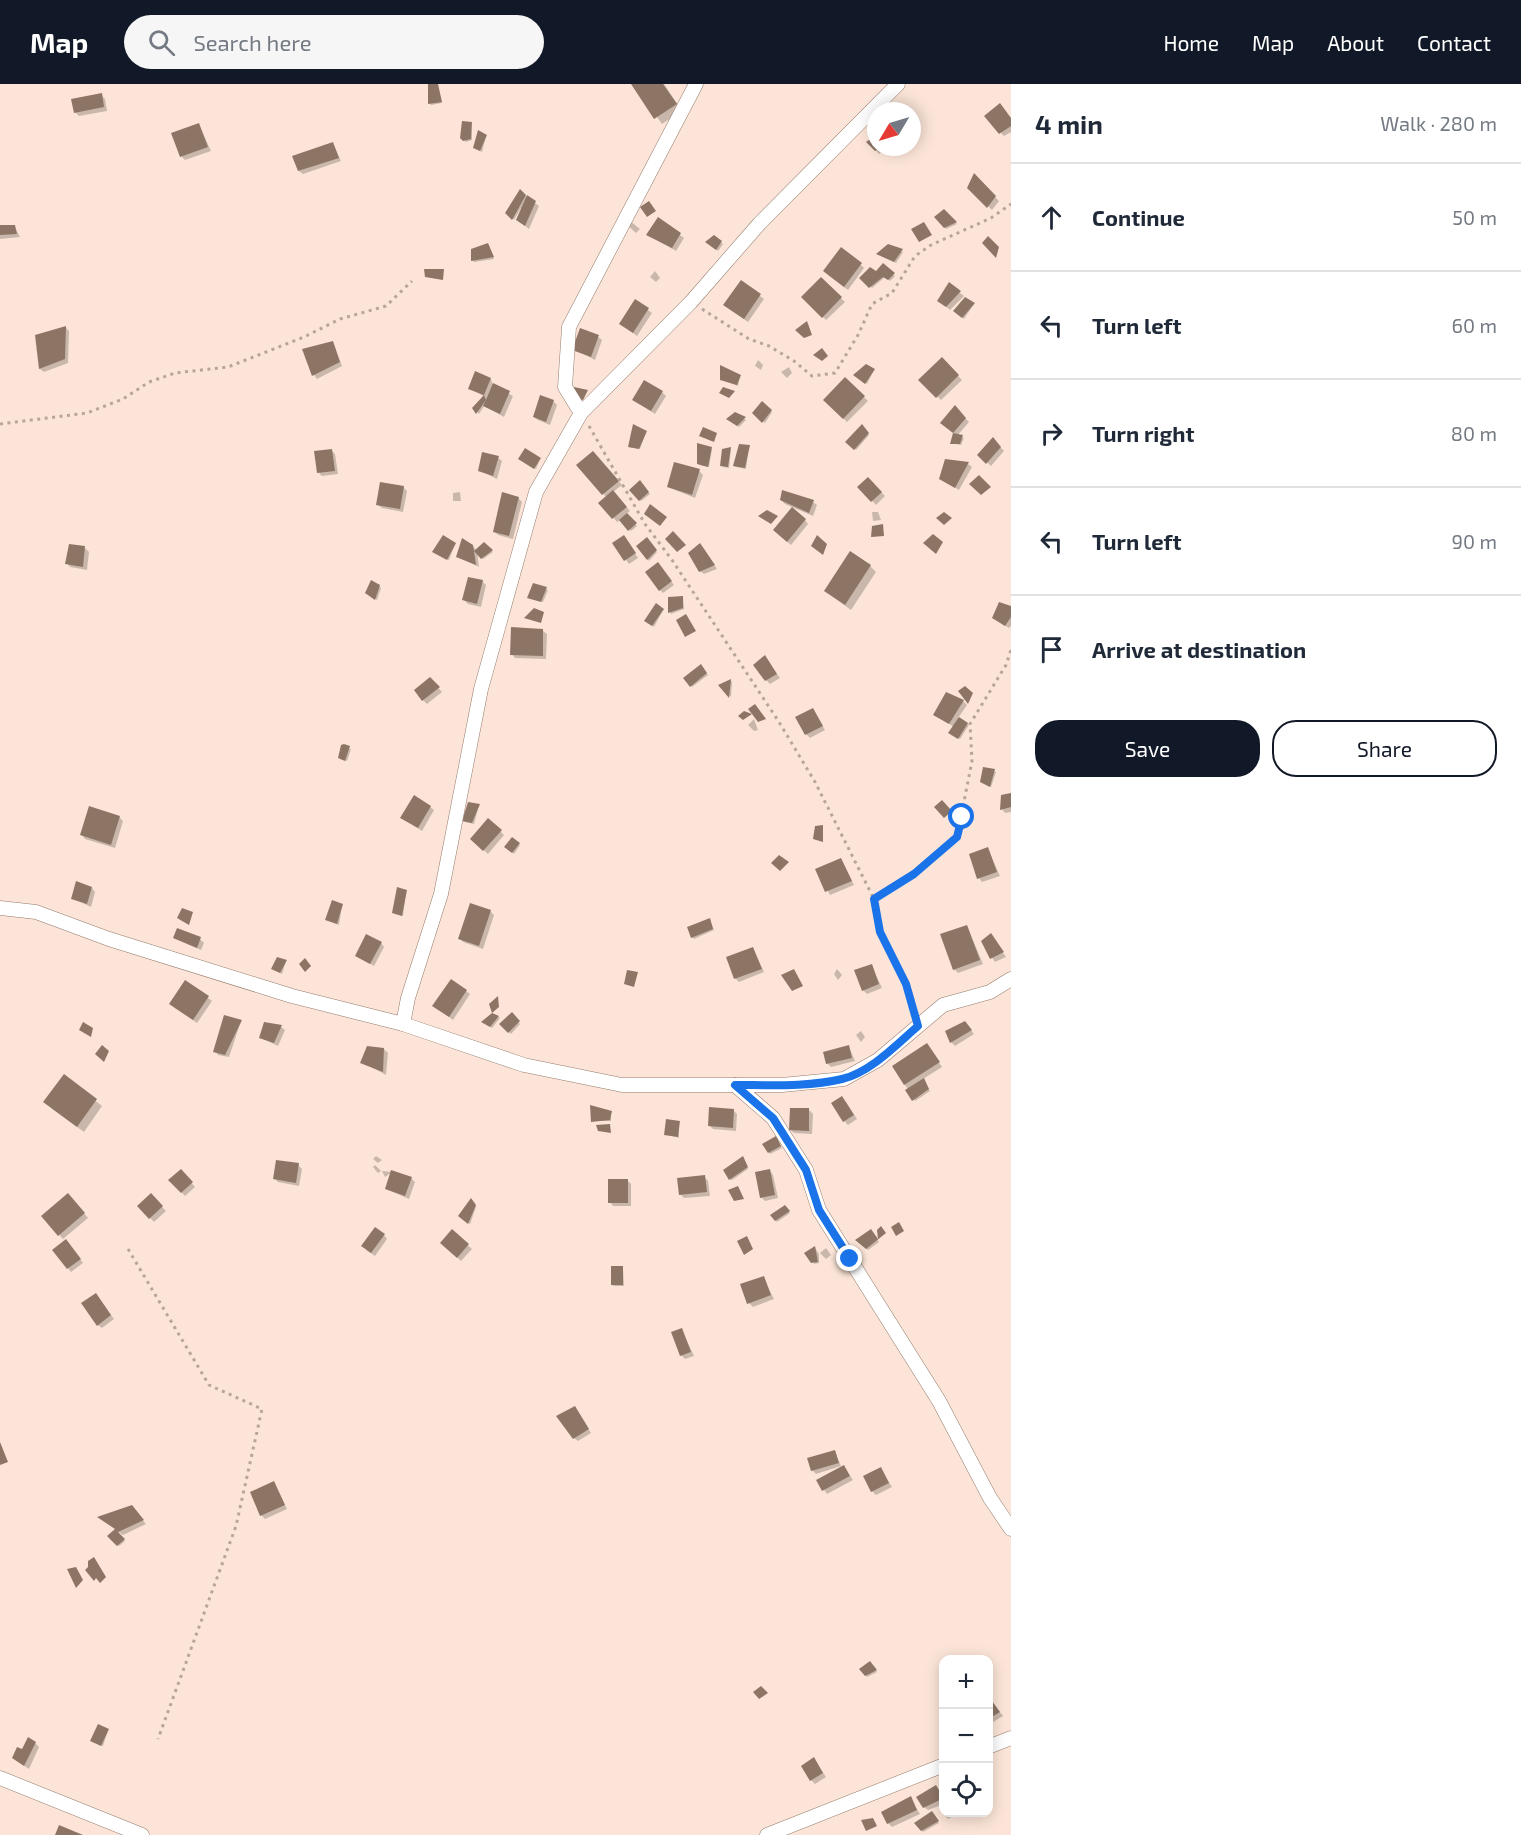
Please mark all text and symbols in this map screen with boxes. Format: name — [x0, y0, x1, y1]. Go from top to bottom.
search box — [124, 15, 544, 69]
text: Map — [30, 25, 88, 59]
icon: search — [145, 26, 178, 59]
text: Search here — [193, 29, 312, 55]
text: Home — [1163, 30, 1219, 55]
text: Map — [1252, 30, 1294, 55]
text: About — [1327, 30, 1384, 55]
text: Contact — [1417, 30, 1491, 55]
north arrow — [867, 102, 921, 156]
text: 4 min — [1035, 108, 1103, 139]
text: Walk · 280 m — [1380, 111, 1497, 135]
icon: ahead — [1035, 201, 1068, 234]
text: Continue — [1092, 204, 1185, 230]
text: 50 m — [1452, 205, 1497, 229]
icon: left — [1035, 309, 1068, 342]
text: Turn left — [1092, 312, 1181, 338]
text: 60 m — [1452, 313, 1497, 337]
icon: right — [1035, 417, 1068, 450]
text: Turn right — [1092, 420, 1194, 446]
text: 80 m — [1451, 421, 1497, 445]
icon: left — [1035, 525, 1068, 558]
text: Turn left — [1092, 528, 1181, 554]
text: 90 m — [1452, 529, 1497, 553]
icon: arrive — [1035, 633, 1068, 666]
text: Arrive at destination — [1092, 636, 1306, 662]
button: Save — [1035, 720, 1260, 777]
button: Share — [1272, 720, 1497, 777]
route start — [948, 803, 974, 829]
route end — [836, 1245, 862, 1271]
map controls — [939, 1655, 993, 1817]
button: + — [939, 1655, 993, 1709]
button: − — [939, 1709, 993, 1763]
button: locate — [939, 1763, 993, 1817]

